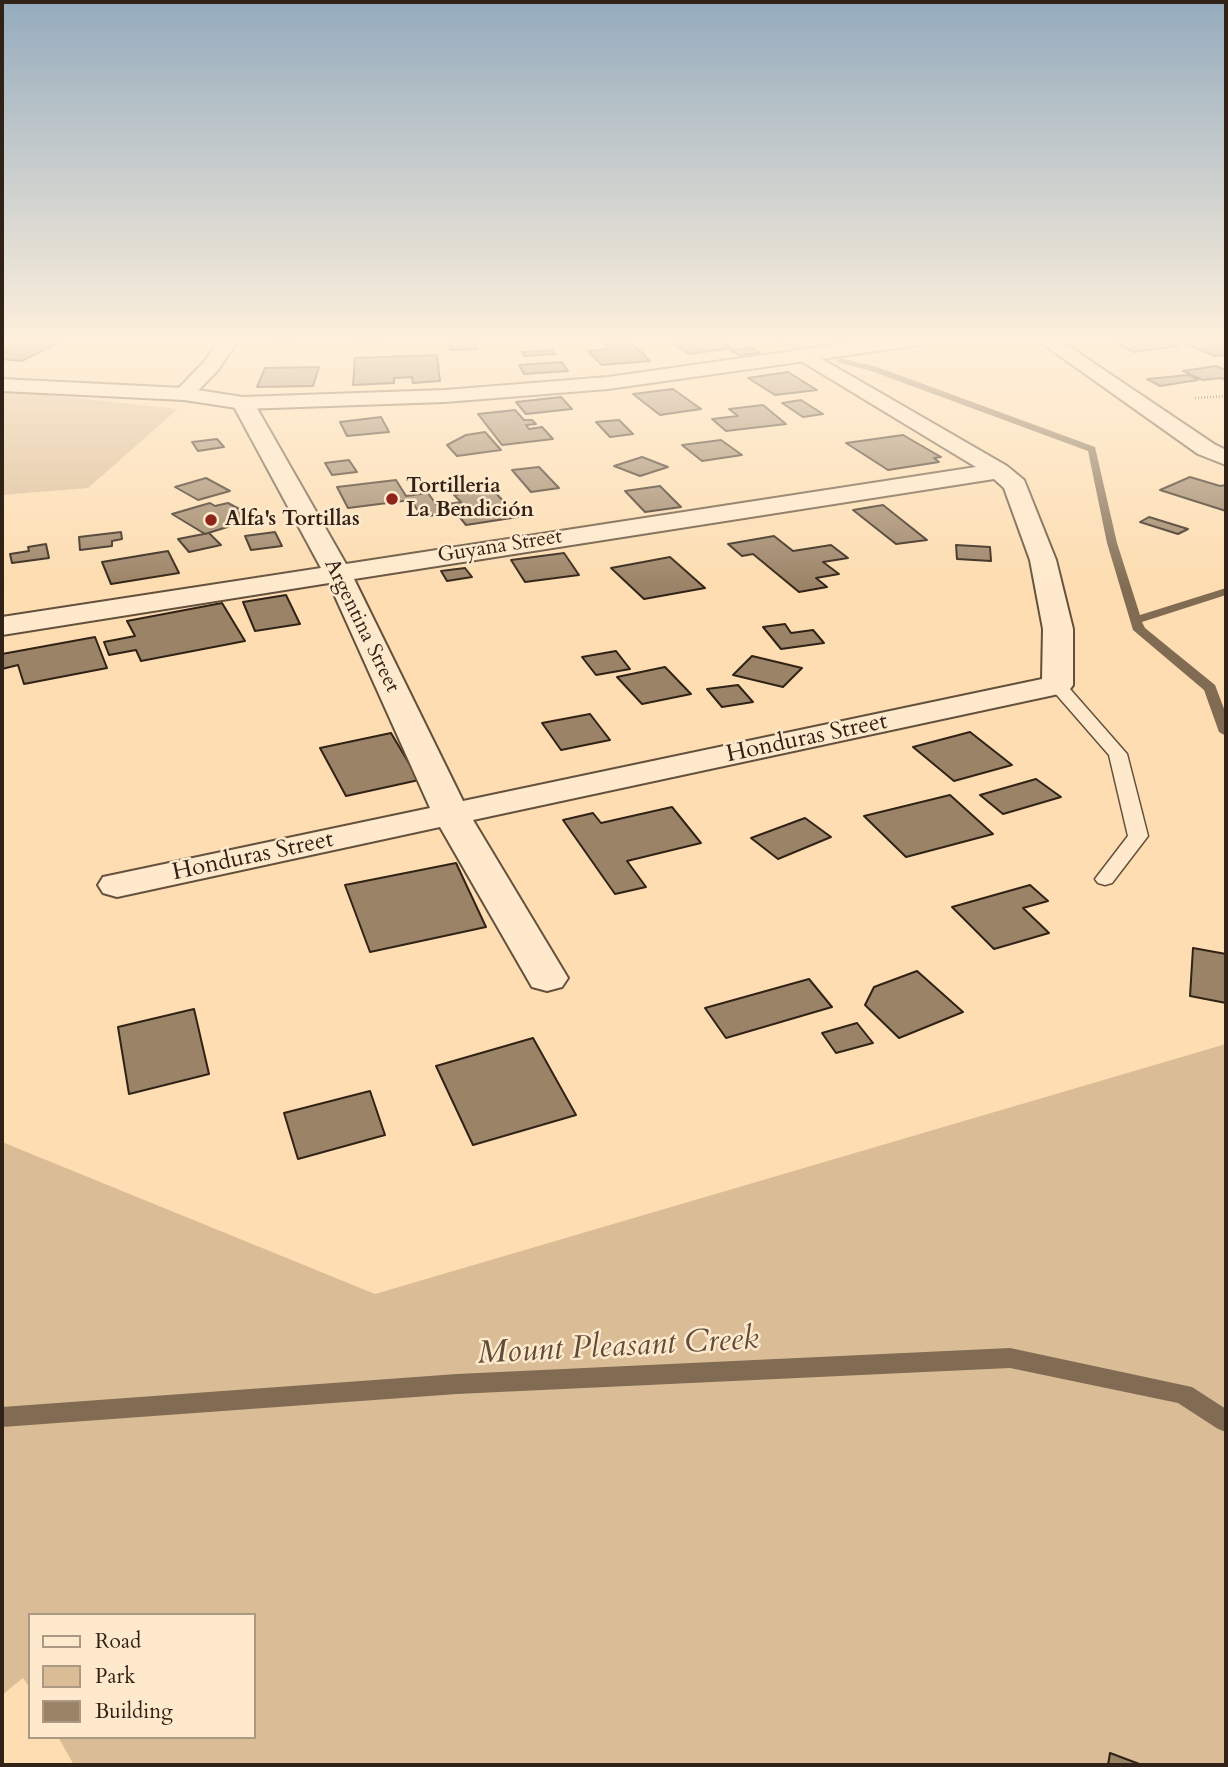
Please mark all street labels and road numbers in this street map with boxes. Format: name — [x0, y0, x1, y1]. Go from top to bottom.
street label: Guyana Street — [436, 525, 564, 569]
street label: Argentina Street — [318, 555, 404, 697]
street label: Honduras Street — [724, 708, 890, 770]
street label: Honduras Street — [170, 826, 336, 888]

